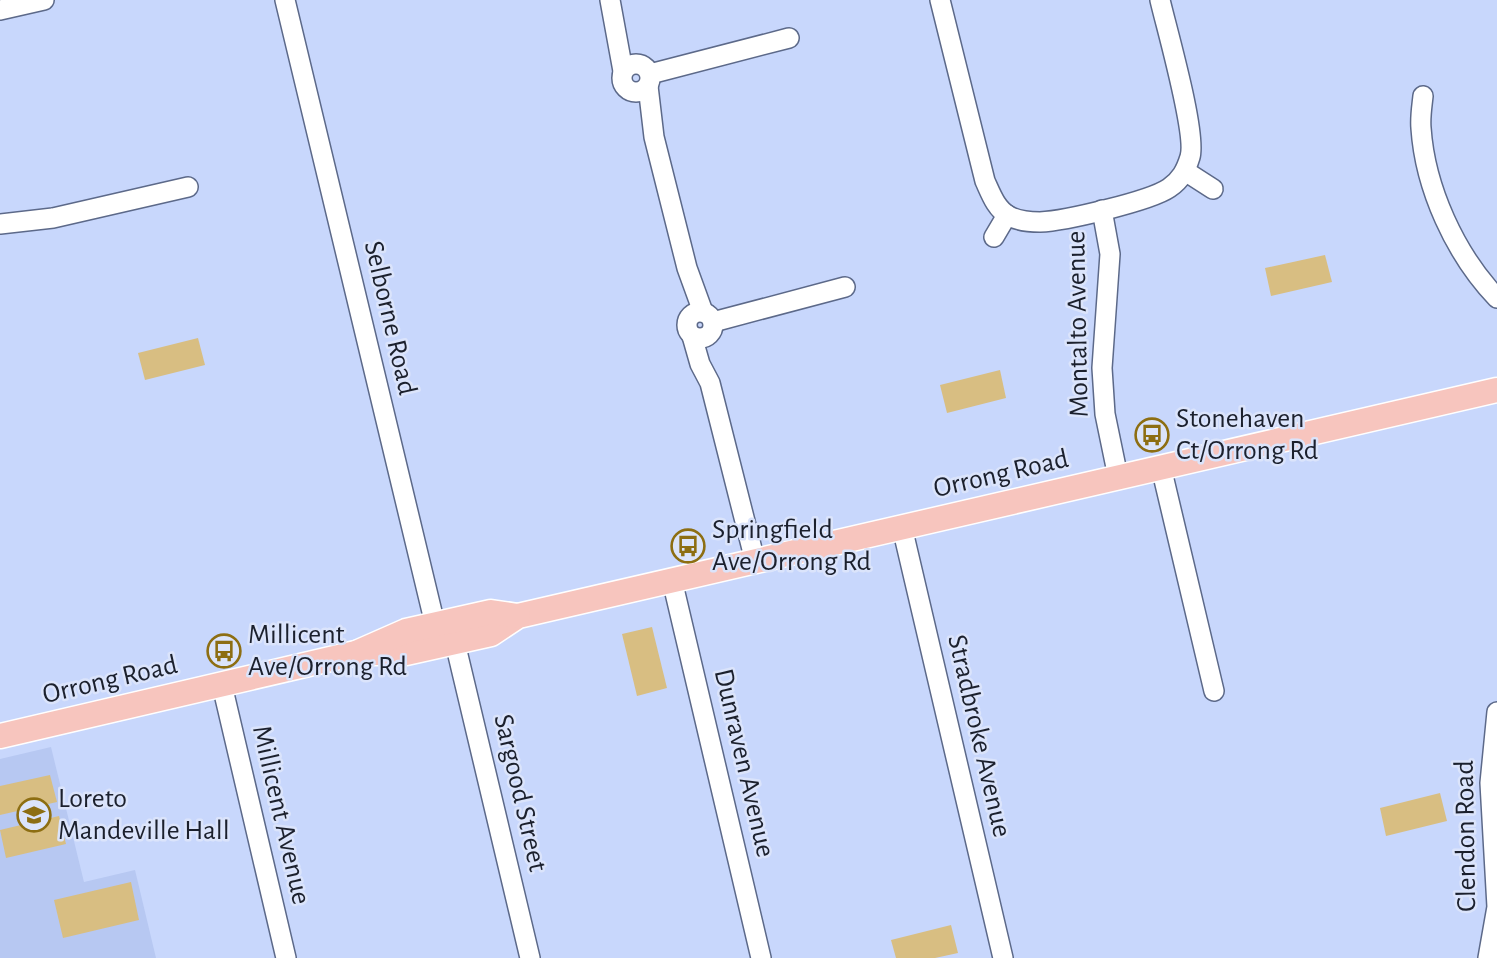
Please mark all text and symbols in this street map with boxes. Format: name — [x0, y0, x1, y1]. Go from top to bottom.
street label: Montalto Avenue — [1062, 230, 1094, 418]
street label: Selborne Road — [359, 238, 421, 398]
place label: Stonehaven Ct/Orrong Rd — [1176, 405, 1318, 465]
bus stop icon: Stonehaven Ct/Orrong Rd — [1133, 416, 1171, 454]
street label: Orrong Road — [931, 445, 1071, 503]
place label: Springfield Ave/Orrong Rd — [712, 516, 871, 576]
bus stop icon: Springfield Ave/Orrong Rd — [669, 527, 707, 565]
place label: Millicent Ave/Orrong Rd — [248, 621, 407, 681]
bus stop icon: Millicent Ave/Orrong Rd — [205, 632, 243, 670]
street label: Stradbroke Avenue — [942, 632, 1016, 840]
street label: Orrong Road — [40, 651, 180, 709]
street label: Dunraven Avenue — [709, 666, 779, 860]
street label: Sargood Street — [488, 712, 552, 874]
street label: Millicent Avenue — [247, 723, 315, 907]
street label: Clendon Road — [1451, 760, 1481, 912]
place label: Loreto Mandeville Hall — [58, 785, 230, 845]
school or university icon: Loreto Mandeville Hall — [15, 796, 53, 834]

